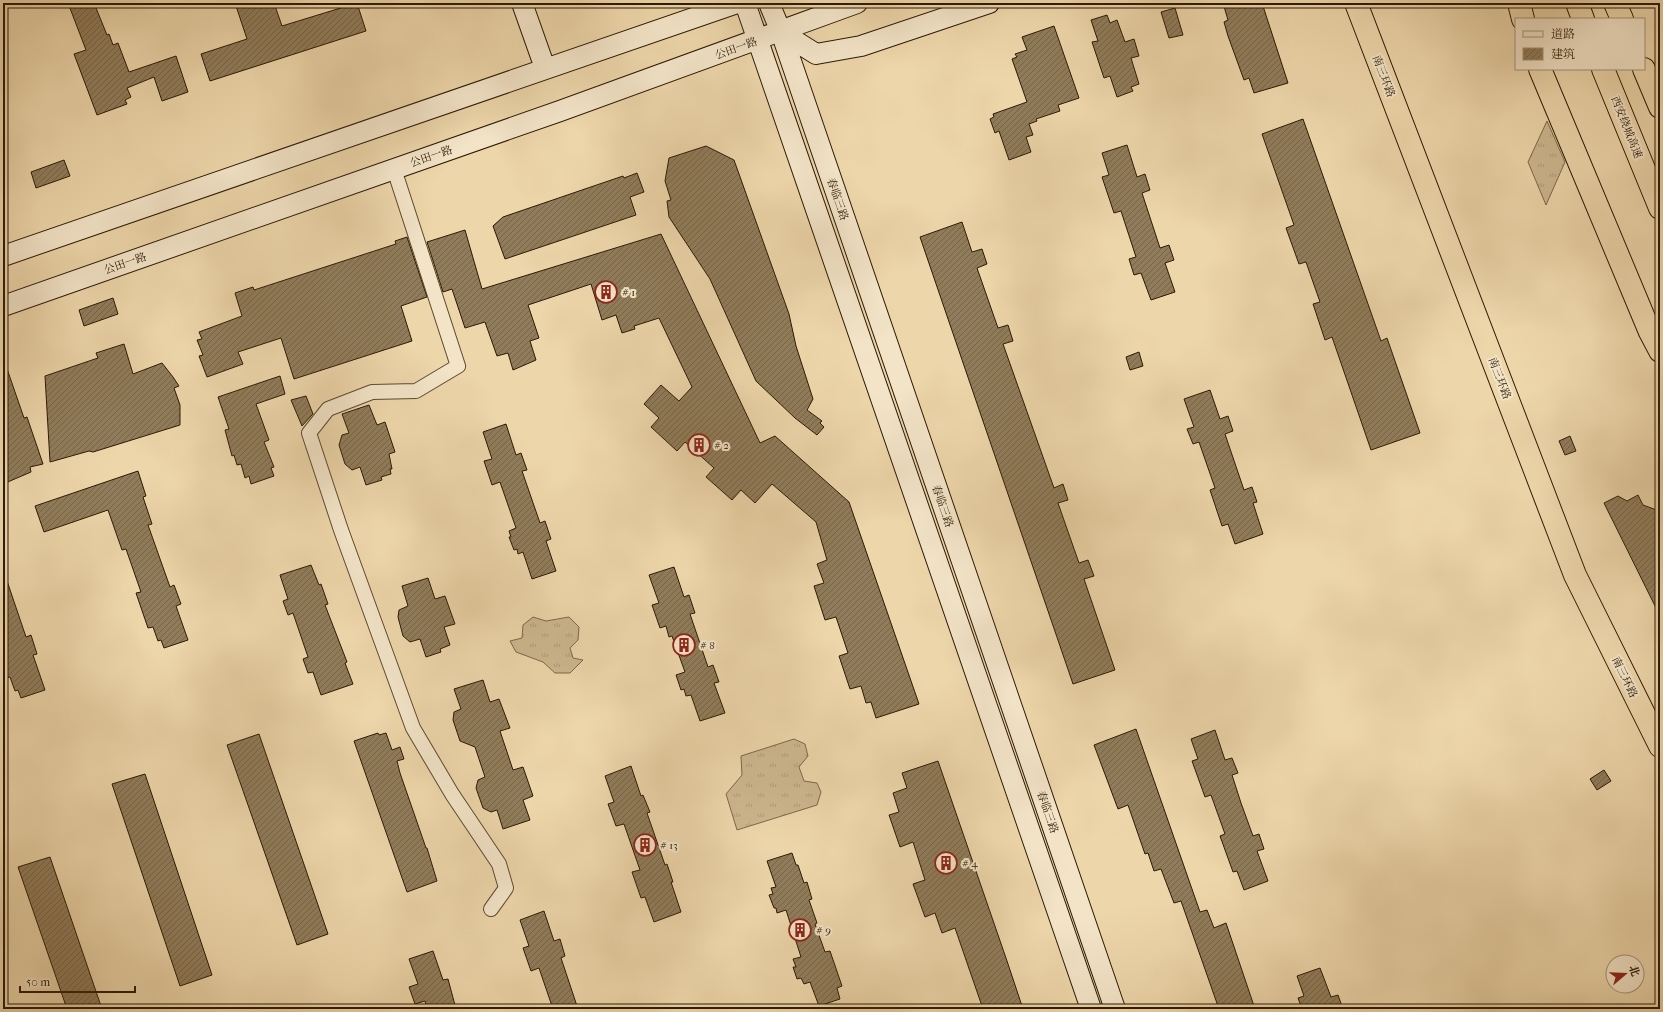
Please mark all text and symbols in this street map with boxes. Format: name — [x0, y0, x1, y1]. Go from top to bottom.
legend — [1515, 18, 1645, 70]
text: 道路 — [1551, 27, 1575, 41]
street label: 公田一路 — [713, 35, 759, 62]
text: 建筑 — [1551, 47, 1575, 61]
street label: 南三环路 — [1370, 53, 1397, 99]
street label: 西安绕城高速 — [1608, 94, 1645, 160]
street label: 公田一路 — [408, 143, 454, 170]
street label: 春临三路 — [824, 176, 851, 222]
street label: 公田一路 — [102, 250, 148, 277]
building icon: # 1 — [593, 279, 619, 305]
place label: # 1 — [622, 286, 635, 299]
street label: 南三环路 — [1486, 355, 1513, 401]
building icon: # 2 — [686, 432, 712, 458]
place label: # 2 — [714, 439, 729, 452]
street label: 春临三路 — [929, 483, 956, 529]
building icon: # 8 — [671, 632, 697, 658]
place label: # 8 — [700, 639, 715, 652]
street label: 南三环路 — [1609, 655, 1640, 700]
street label: 春临三路 — [1034, 789, 1061, 835]
building icon: # 13 — [632, 832, 658, 858]
place label: # 13 — [660, 839, 678, 852]
building icon: # 4 — [933, 850, 959, 876]
place label: # 4 — [962, 857, 978, 870]
building icon: # 9 — [787, 917, 813, 943]
place label: # 9 — [816, 924, 831, 937]
north arrow — [1605, 954, 1645, 994]
text: 北 — [1626, 964, 1642, 978]
scale bar — [20, 968, 135, 994]
text: 50 m — [26, 975, 50, 989]

